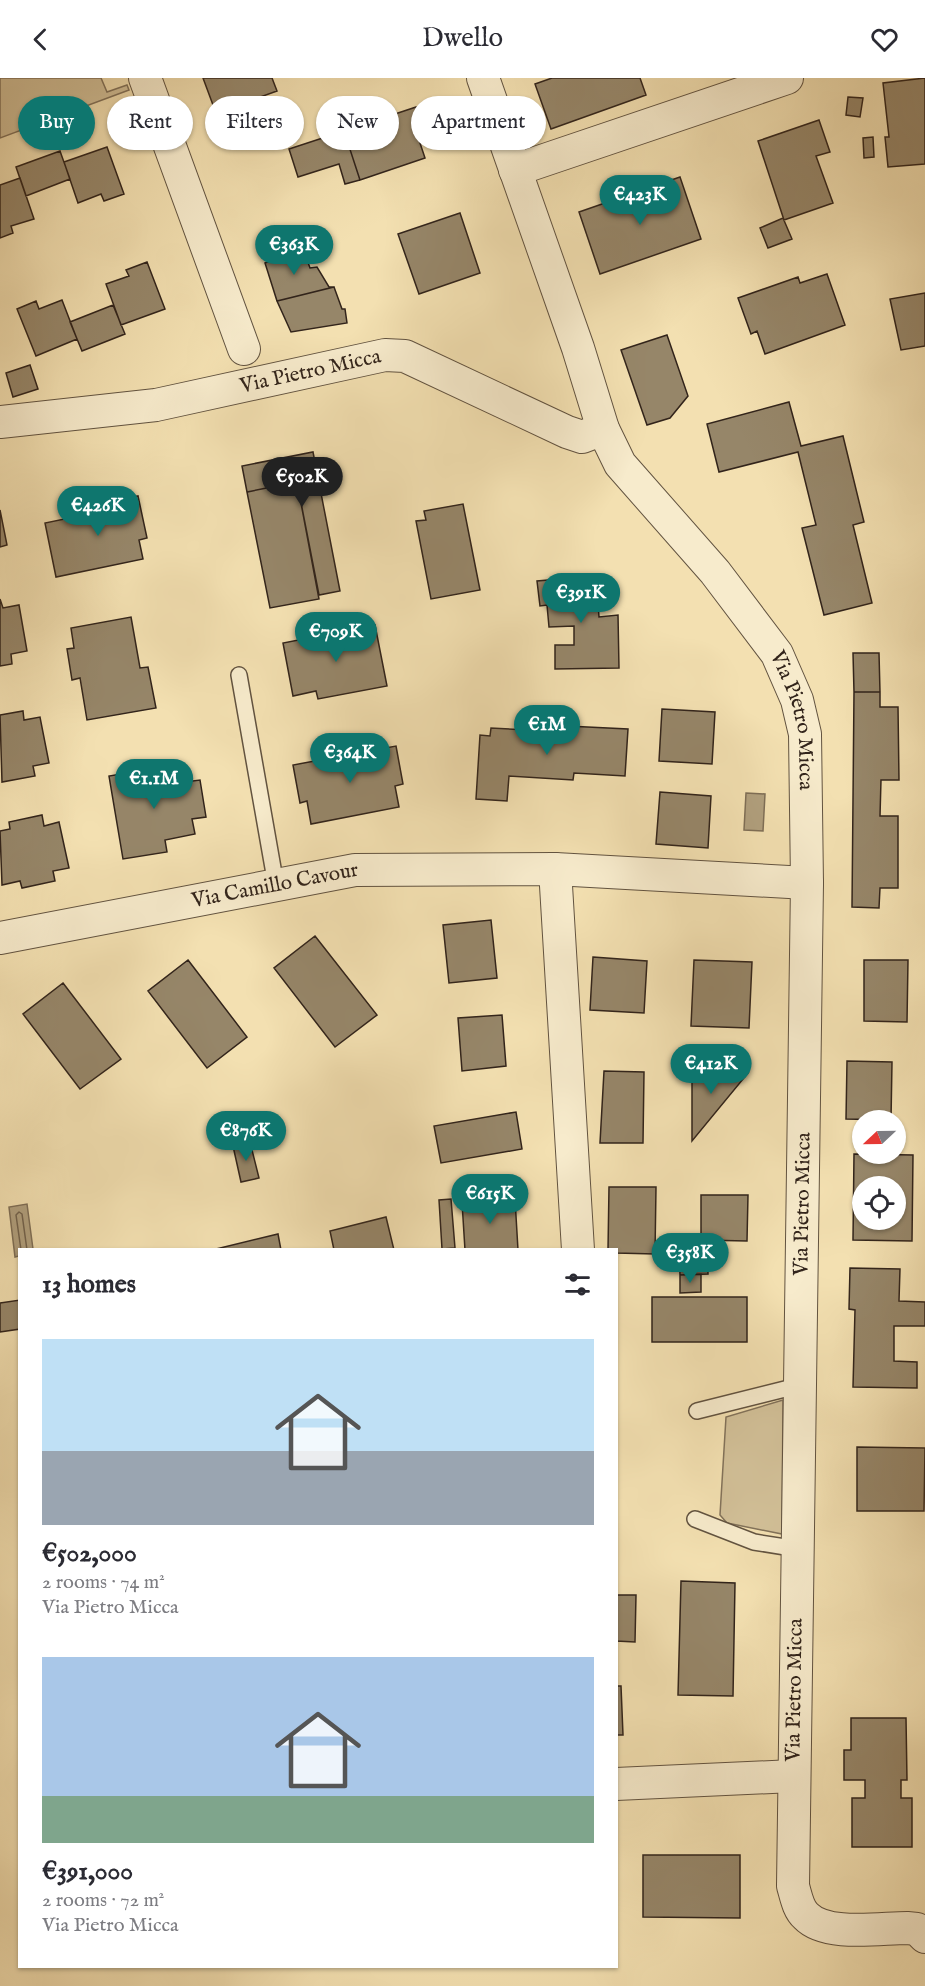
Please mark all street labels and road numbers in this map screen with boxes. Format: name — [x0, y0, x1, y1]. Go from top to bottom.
street label: Via Pietro Micca — [236, 343, 384, 400]
street label: Via Pietro Micca — [763, 646, 819, 791]
street label: Via Camillo Cavour — [188, 856, 361, 915]
street label: Via Pietro Micca — [788, 1131, 818, 1277]
street label: Via Pietro Micca — [780, 1617, 810, 1763]

